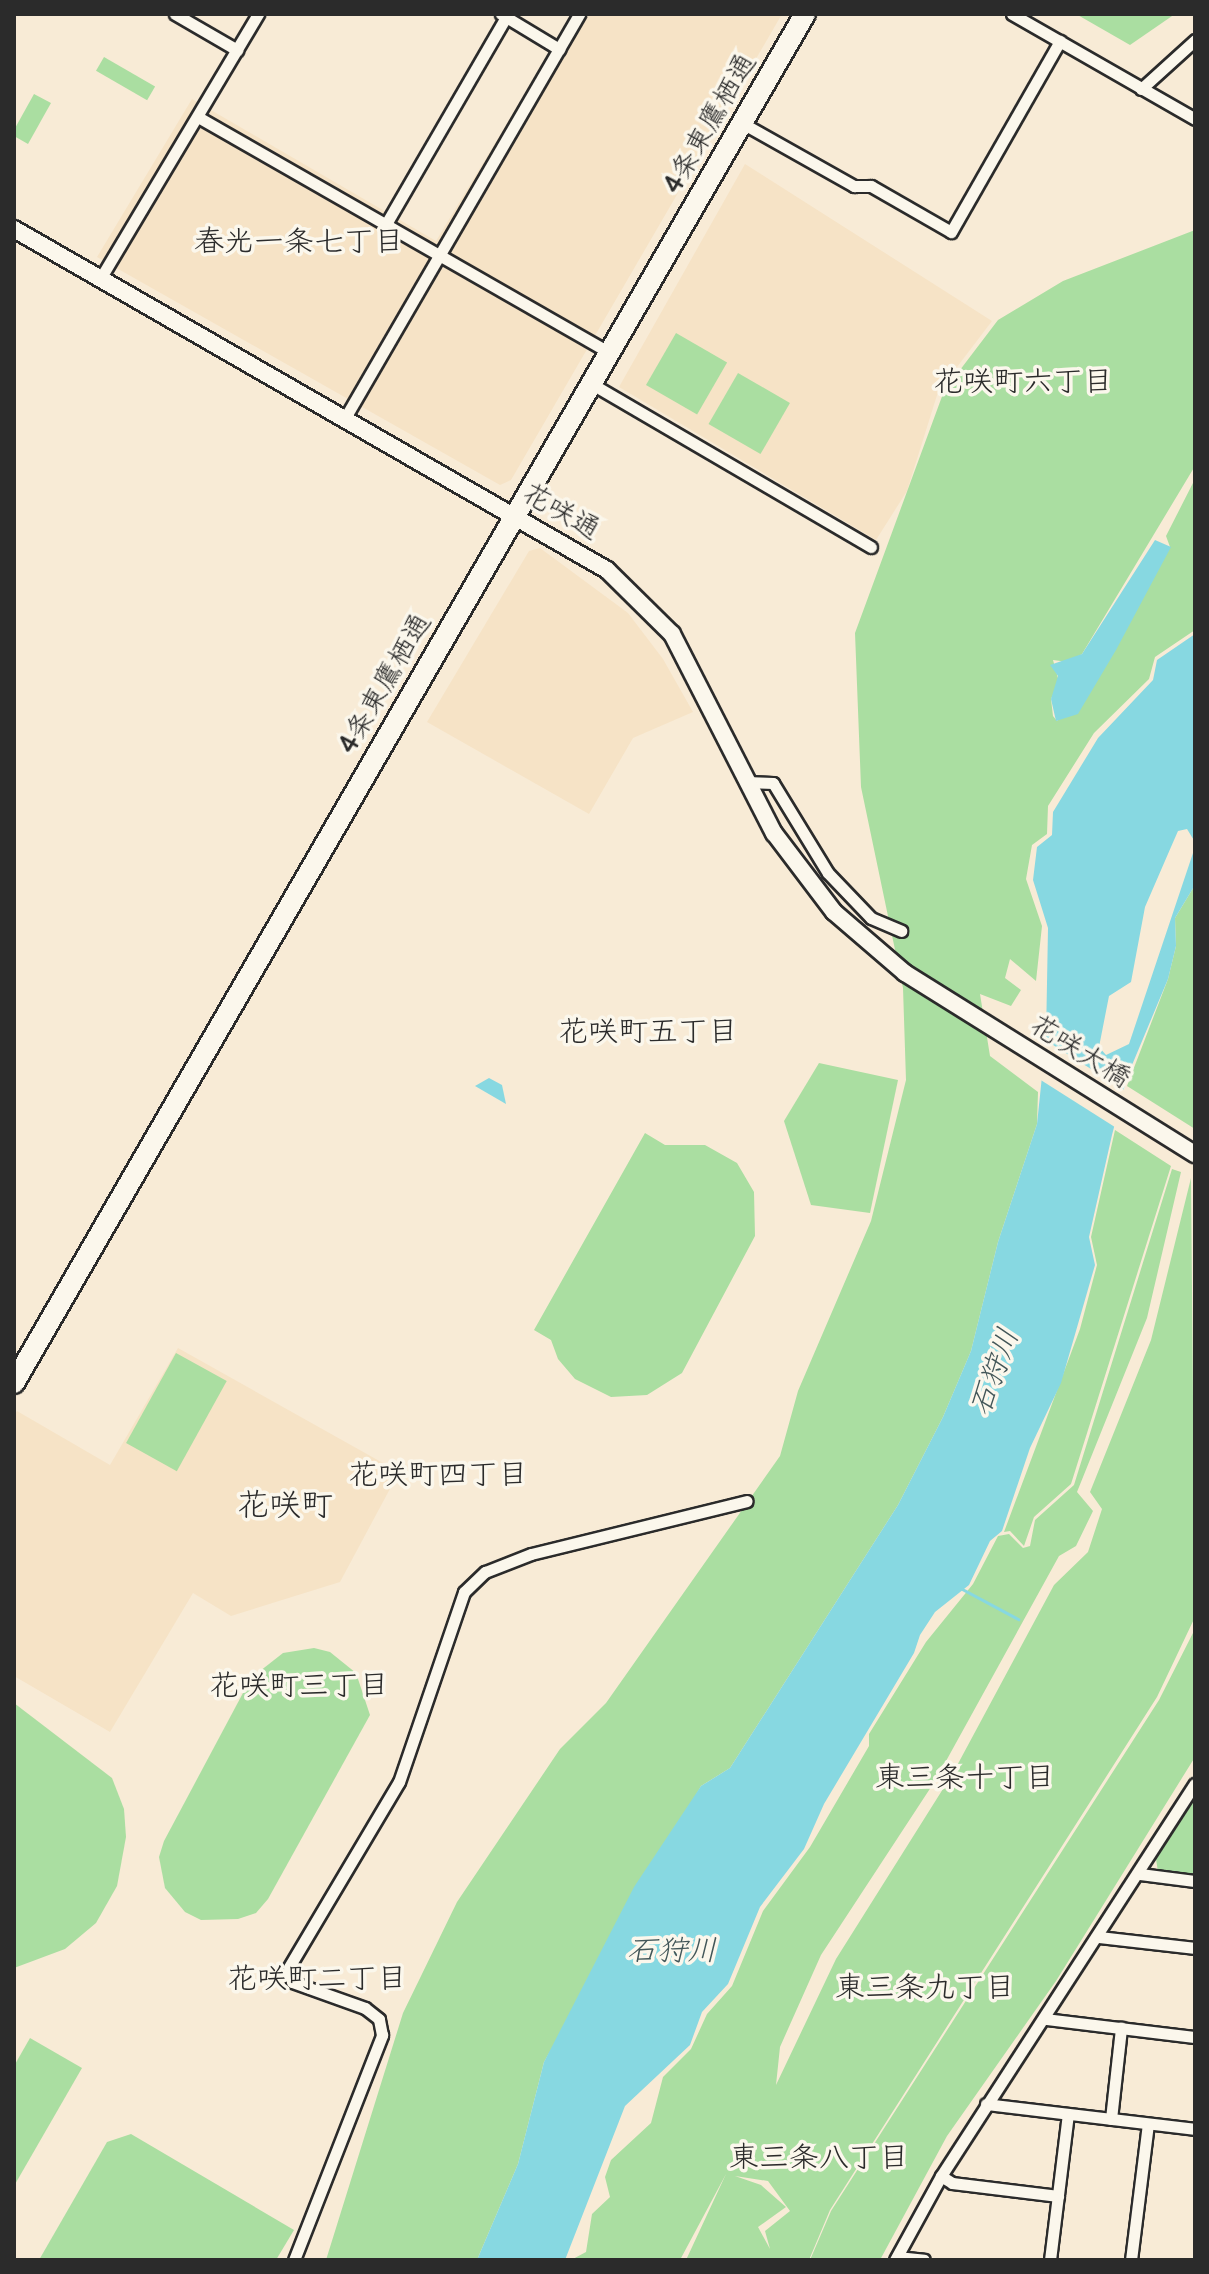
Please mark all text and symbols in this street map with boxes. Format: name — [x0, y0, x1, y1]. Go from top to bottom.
street label: 4条東鷹栖通 — [656, 48, 764, 200]
district label: 春光一条七丁目 — [194, 224, 404, 260]
district label: 花咲町六丁目 — [933, 364, 1113, 400]
street label: 花咲通 — [516, 476, 606, 548]
street label: 4条東鷹栖通 — [331, 608, 439, 760]
street label: 花咲大橋 — [1024, 1008, 1136, 1096]
district label: 花咲町五丁目 — [558, 1014, 738, 1050]
water label: 石狩川 — [963, 1324, 1027, 1420]
district label: 花咲町四丁目 — [348, 1457, 528, 1493]
district label: 花咲町 — [237, 1487, 333, 1525]
district label: 花咲町三丁目 — [209, 1668, 389, 1704]
district label: 東三条十丁目 — [875, 1760, 1055, 1796]
water label: 石狩川 — [627, 1933, 717, 1969]
district label: 花咲町二丁目 — [227, 1961, 407, 1997]
district label: 東三条九丁目 — [835, 1970, 1015, 2006]
district label: 東三条八丁目 — [729, 2140, 909, 2176]

